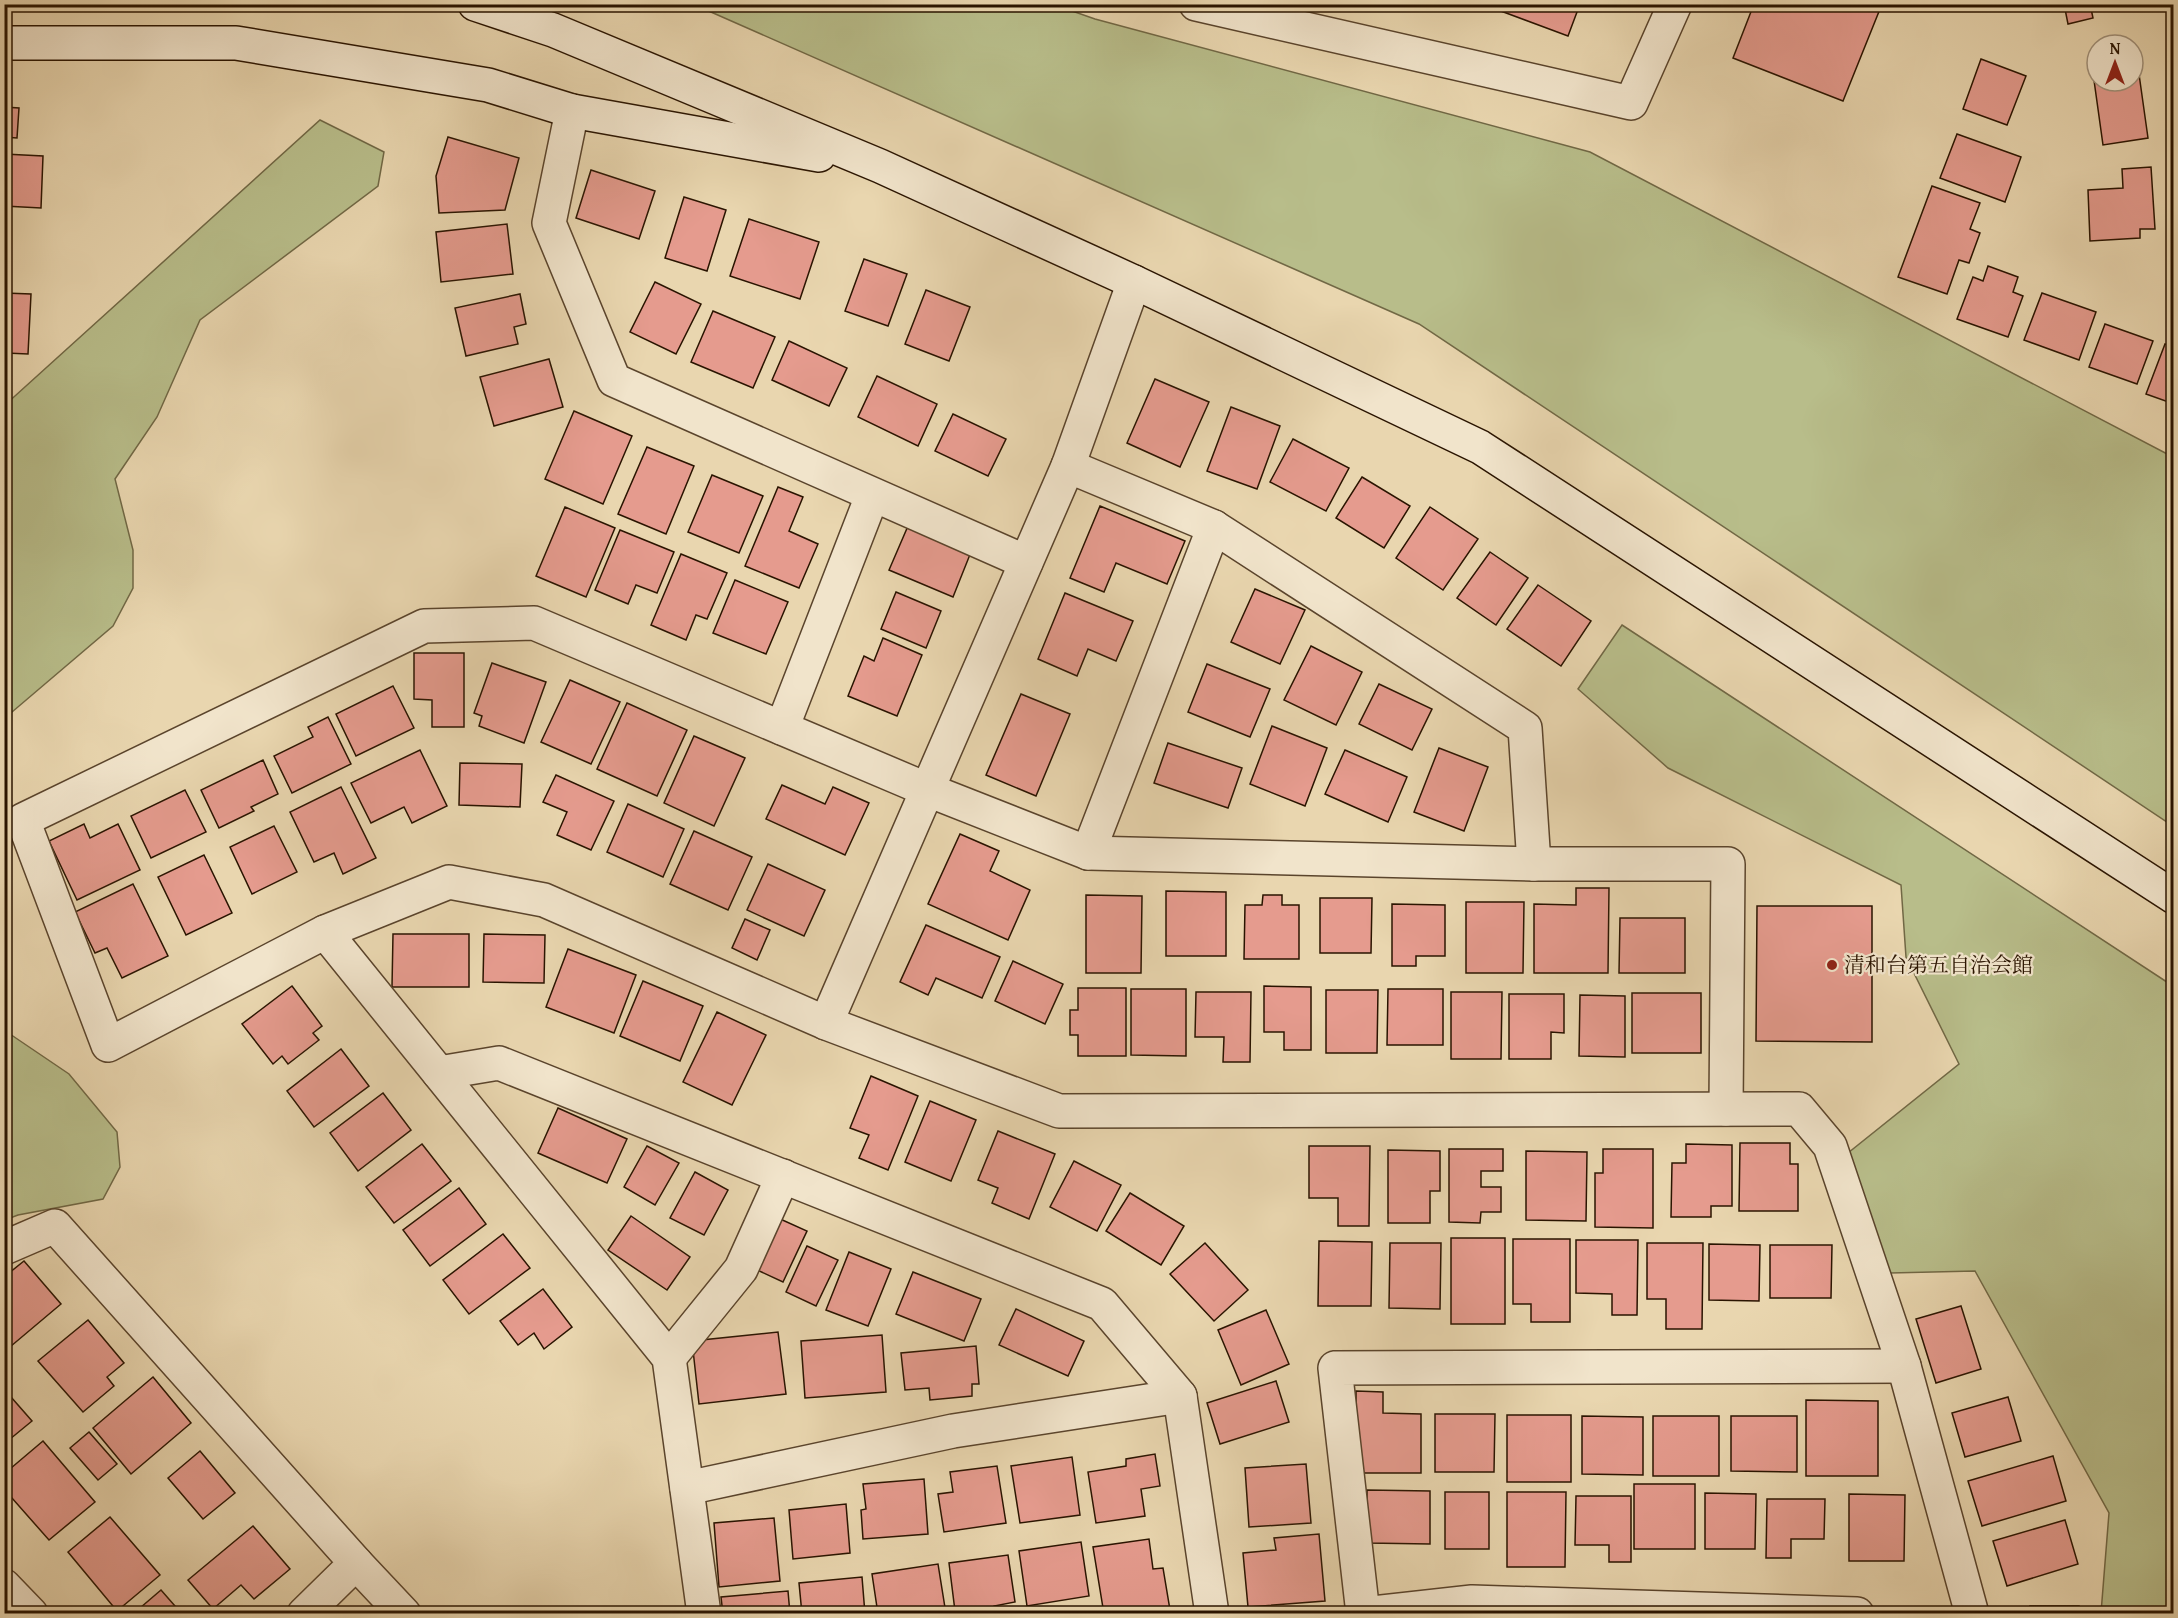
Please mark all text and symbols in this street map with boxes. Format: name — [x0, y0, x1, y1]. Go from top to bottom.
north arrow — [2085, 33, 2145, 93]
text: N — [2110, 36, 2121, 60]
place label: 清和台第五自治会館 — [1844, 949, 2033, 980]
marker: 清和台第五自治会館 — [1825, 958, 1839, 972]

